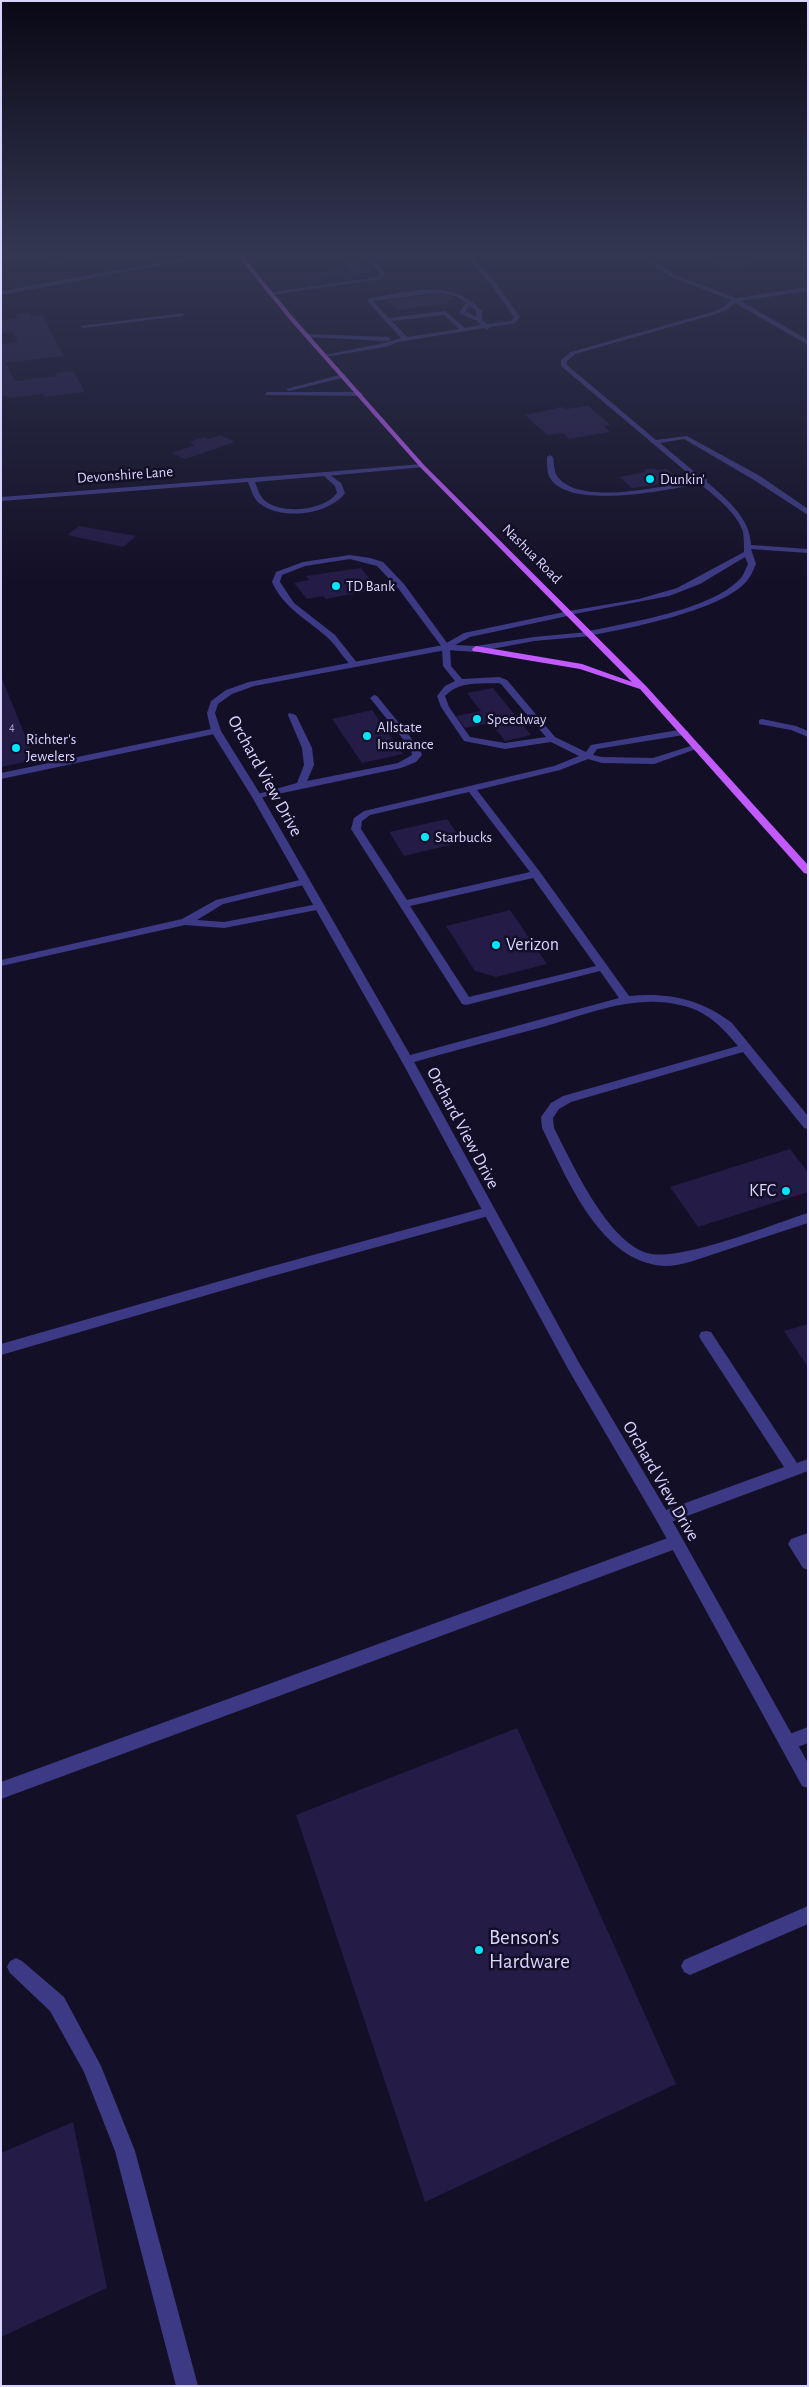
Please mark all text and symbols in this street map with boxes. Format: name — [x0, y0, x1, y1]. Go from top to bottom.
street label: Devonshire Lane — [76, 463, 174, 487]
place label: Dunkin' — [660, 470, 705, 488]
marker: Dunkin' — [644, 473, 656, 485]
street label: Nashua Road — [498, 520, 566, 588]
place label: TD Bank — [346, 577, 395, 595]
marker: TD Bank — [330, 580, 342, 592]
place label: Speedway — [487, 710, 546, 728]
street label: Orchard View Drive — [223, 712, 307, 840]
marker: Speedway — [471, 713, 483, 725]
place label: Allstate Insurance — [377, 718, 434, 753]
house number: 4 — [9, 720, 15, 734]
place label: Richter's Jewelers — [26, 730, 76, 765]
marker: Allstate Insurance — [361, 730, 373, 742]
marker: Richter's Jewelers — [10, 742, 22, 754]
place label: Starbucks — [435, 828, 492, 846]
marker: Starbucks — [419, 831, 431, 843]
place label: Verizon — [506, 934, 559, 956]
marker: Verizon — [490, 939, 502, 951]
street label: Orchard View Drive — [422, 1063, 504, 1193]
place label: KFC — [749, 1180, 776, 1202]
marker: KFC — [780, 1185, 792, 1197]
street label: Orchard View Drive — [618, 1417, 704, 1545]
place label: Benson's Hardware — [489, 1925, 570, 1975]
marker: Benson's Hardware — [473, 1944, 485, 1956]

